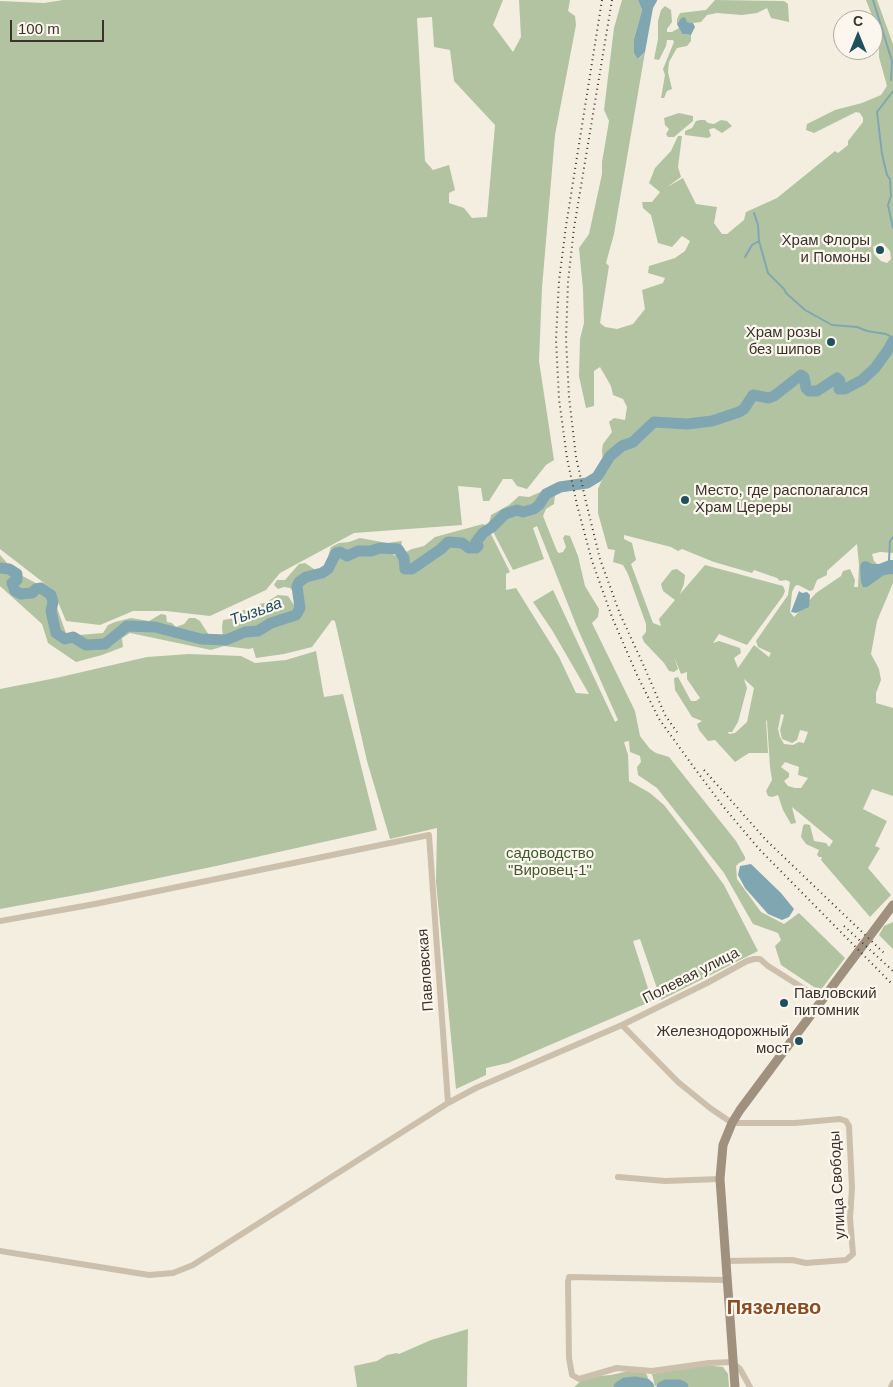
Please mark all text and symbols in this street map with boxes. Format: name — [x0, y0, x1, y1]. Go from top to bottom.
scale bar — [12, 10, 106, 42]
north arrow — [833, 10, 883, 60]
text: С — [853, 13, 863, 29]
text: 100 m — [18, 20, 60, 37]
place label: Храм Флоры и Помоны — [782, 232, 870, 267]
marker: Храм Флоры и Помоны — [874, 244, 886, 256]
place label: Храм розы без шипов — [746, 324, 821, 359]
marker: Храм розы без шипов — [825, 336, 837, 348]
place label: Место, где располагался Храм Цереры — [695, 482, 868, 517]
marker: Место, где располагался Храм Цереры — [679, 494, 691, 506]
water label: Тызьва — [227, 594, 285, 630]
park label: садоводство "Вировец-1" — [506, 845, 594, 880]
street label: Павловская — [414, 928, 438, 1012]
street label: Полевая улица — [640, 944, 742, 1008]
place label: Павловский питомник — [794, 985, 877, 1020]
marker: Павловский питомник — [778, 997, 790, 1009]
place label: Железнодорожный мост — [656, 1023, 789, 1058]
marker: Железнодорожный мост — [793, 1035, 805, 1047]
street label: улица Свободы — [826, 1130, 850, 1240]
district label: Пязелево — [727, 1296, 821, 1320]

